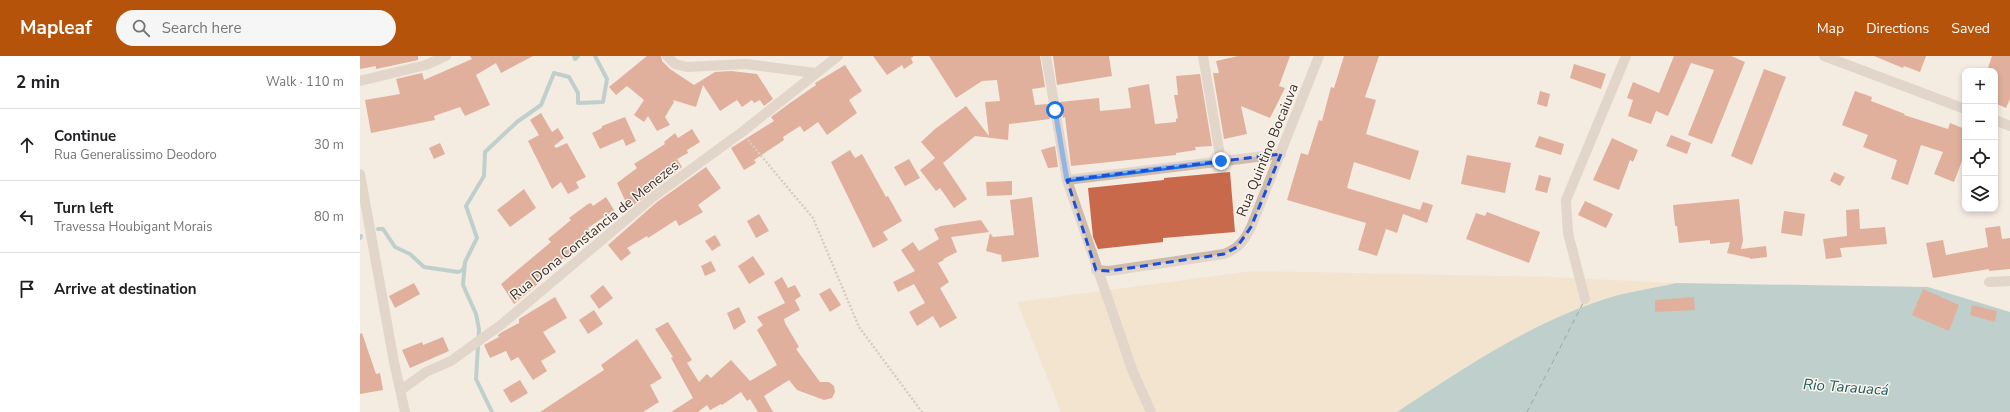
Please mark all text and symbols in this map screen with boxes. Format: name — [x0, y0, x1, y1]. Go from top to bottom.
search box — [116, 10, 396, 46]
text: Mapleaf — [20, 15, 92, 41]
icon: search — [130, 17, 152, 39]
text: Search here — [162, 18, 241, 38]
text: Map — [1817, 19, 1844, 38]
text: Directions — [1866, 19, 1929, 38]
text: Saved — [1951, 19, 1990, 38]
map controls — [1962, 68, 1998, 212]
button: + — [1962, 68, 1998, 104]
text: 2 min — [16, 71, 60, 94]
text: Walk · 110 m — [266, 73, 344, 91]
street label: Rua Quintino Bocaiuva — [1232, 81, 1303, 220]
route start — [1046, 101, 1064, 119]
button: − — [1962, 104, 1998, 140]
text: Continue — [54, 126, 116, 146]
icon: ahead — [16, 134, 38, 156]
text: 30 m — [314, 136, 344, 154]
button: locate — [1962, 140, 1998, 176]
text: Rua Generalissimo Deodoro — [54, 146, 217, 164]
route end — [1212, 152, 1230, 170]
street label: Rua Dona Constancia de Menezes — [506, 156, 683, 305]
button: layers — [1962, 176, 1998, 212]
text: Turn left — [54, 198, 113, 218]
icon: left — [16, 206, 38, 228]
text: 80 m — [314, 208, 344, 226]
text: Travessa Houbigant Morais — [54, 218, 212, 236]
icon: arrive — [16, 278, 38, 300]
text: Arrive at destination — [54, 279, 197, 299]
water label: Rio Tarauacá — [1802, 374, 1890, 400]

